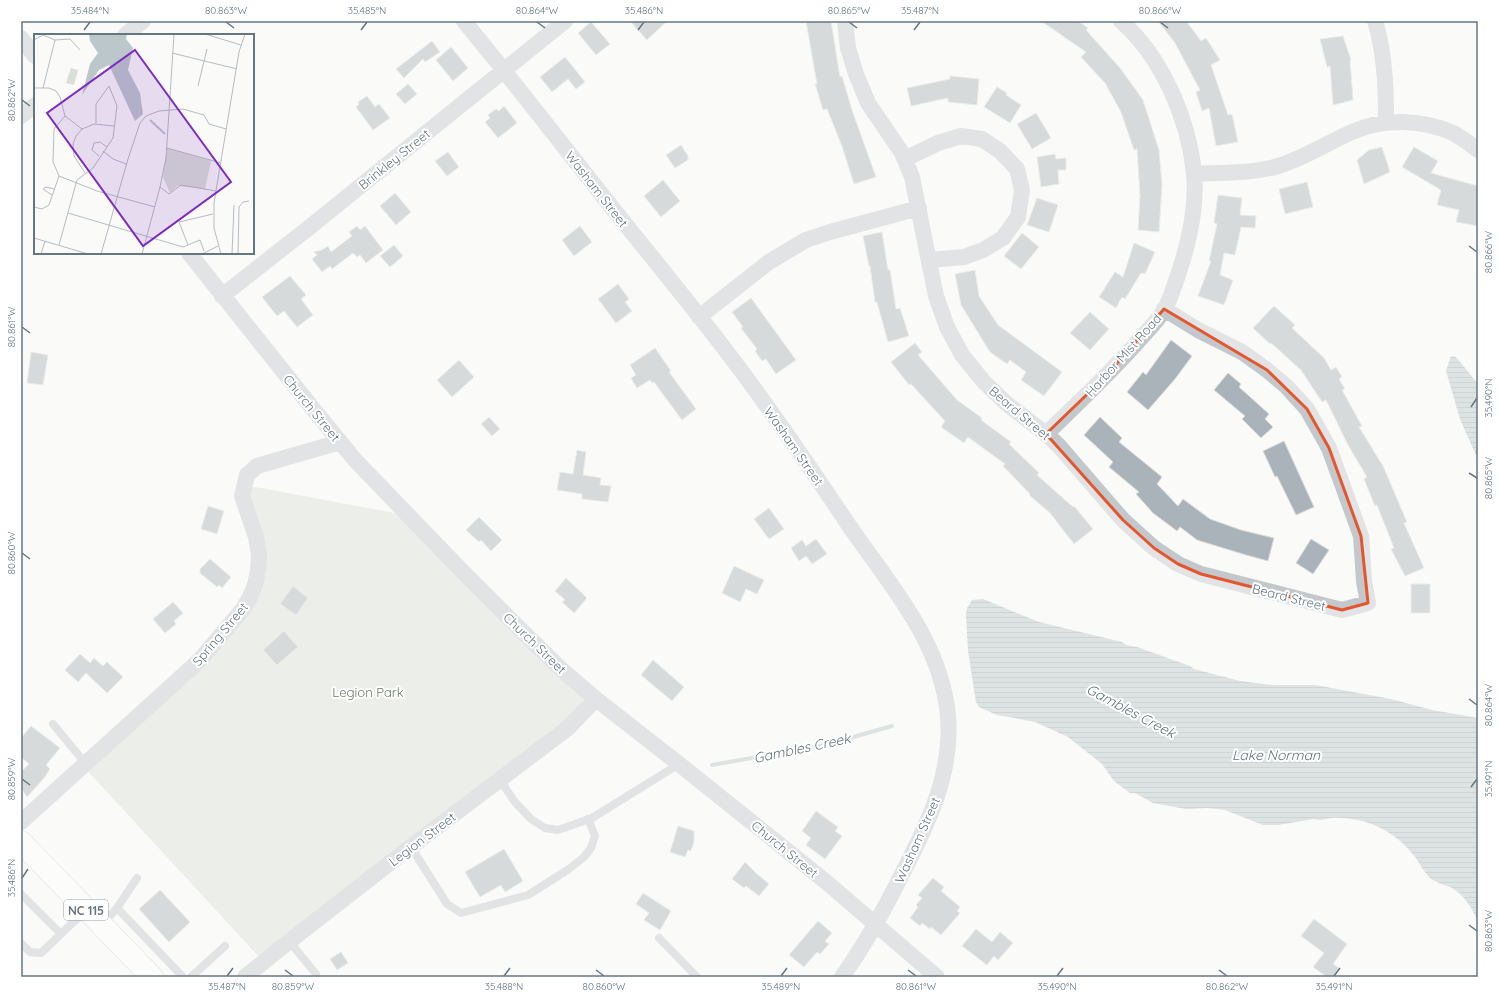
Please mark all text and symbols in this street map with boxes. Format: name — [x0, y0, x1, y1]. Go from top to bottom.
text: 35.484°N — [71, 4, 109, 17]
text: 80.863°W — [205, 4, 247, 17]
text: 35.485°N — [348, 4, 386, 17]
text: 80.864°W — [516, 4, 559, 17]
text: 35.486°N — [625, 4, 663, 17]
text: 80.865°W — [828, 4, 871, 17]
text: 35.487°N — [901, 4, 939, 17]
text: 80.866°W — [1139, 4, 1181, 17]
inset map — [34, 34, 254, 254]
text: 80.862°W — [5, 78, 18, 121]
street label: Brinkley Street — [355, 125, 433, 193]
street label: Washam Street — [562, 148, 632, 230]
text: 80.866°W — [1482, 231, 1495, 273]
text: 80.861°W — [5, 306, 18, 347]
street label: Harbor Mist Road — [1081, 310, 1165, 400]
street label: Church Street — [280, 371, 344, 445]
text: 35.490°N — [1482, 378, 1495, 418]
street label: Beard Street — [986, 383, 1054, 443]
street label: Washam Street — [761, 403, 827, 489]
text: 80.865°W — [1482, 456, 1495, 499]
text: 80.860°W — [5, 531, 18, 574]
street label: Beard Street — [1250, 580, 1328, 614]
street label: Spring Street — [189, 599, 251, 669]
street label: Church Street — [500, 609, 570, 677]
water label: Gambles Creek — [1083, 680, 1180, 743]
text: 80.864°W — [1482, 683, 1495, 726]
park label: Legion Park — [332, 684, 404, 700]
water label: Gambles Creek — [752, 729, 854, 767]
water label: Lake Norman — [1232, 746, 1321, 764]
text: 80.859°W — [5, 757, 18, 800]
text: 35.491°N — [1482, 761, 1495, 797]
street label: Washam Street — [891, 794, 943, 886]
street label: Legion Street — [385, 809, 459, 869]
street label: Church Street — [748, 817, 822, 881]
text: 35.486°N — [5, 859, 18, 897]
road number: NC 115 — [64, 900, 108, 920]
text: 80.863°W — [1482, 910, 1495, 952]
text: 35.487°N — [208, 980, 246, 993]
text: 80.859°W — [272, 980, 315, 993]
text: 35.488°N — [485, 980, 523, 993]
text: 80.860°W — [583, 980, 626, 993]
text: 35.489°N — [762, 980, 800, 993]
text: 80.861°W — [896, 980, 937, 993]
text: 35.490°N — [1037, 980, 1077, 993]
text: 80.862°W — [1206, 980, 1249, 993]
text: 35.491°N — [1316, 980, 1352, 993]

